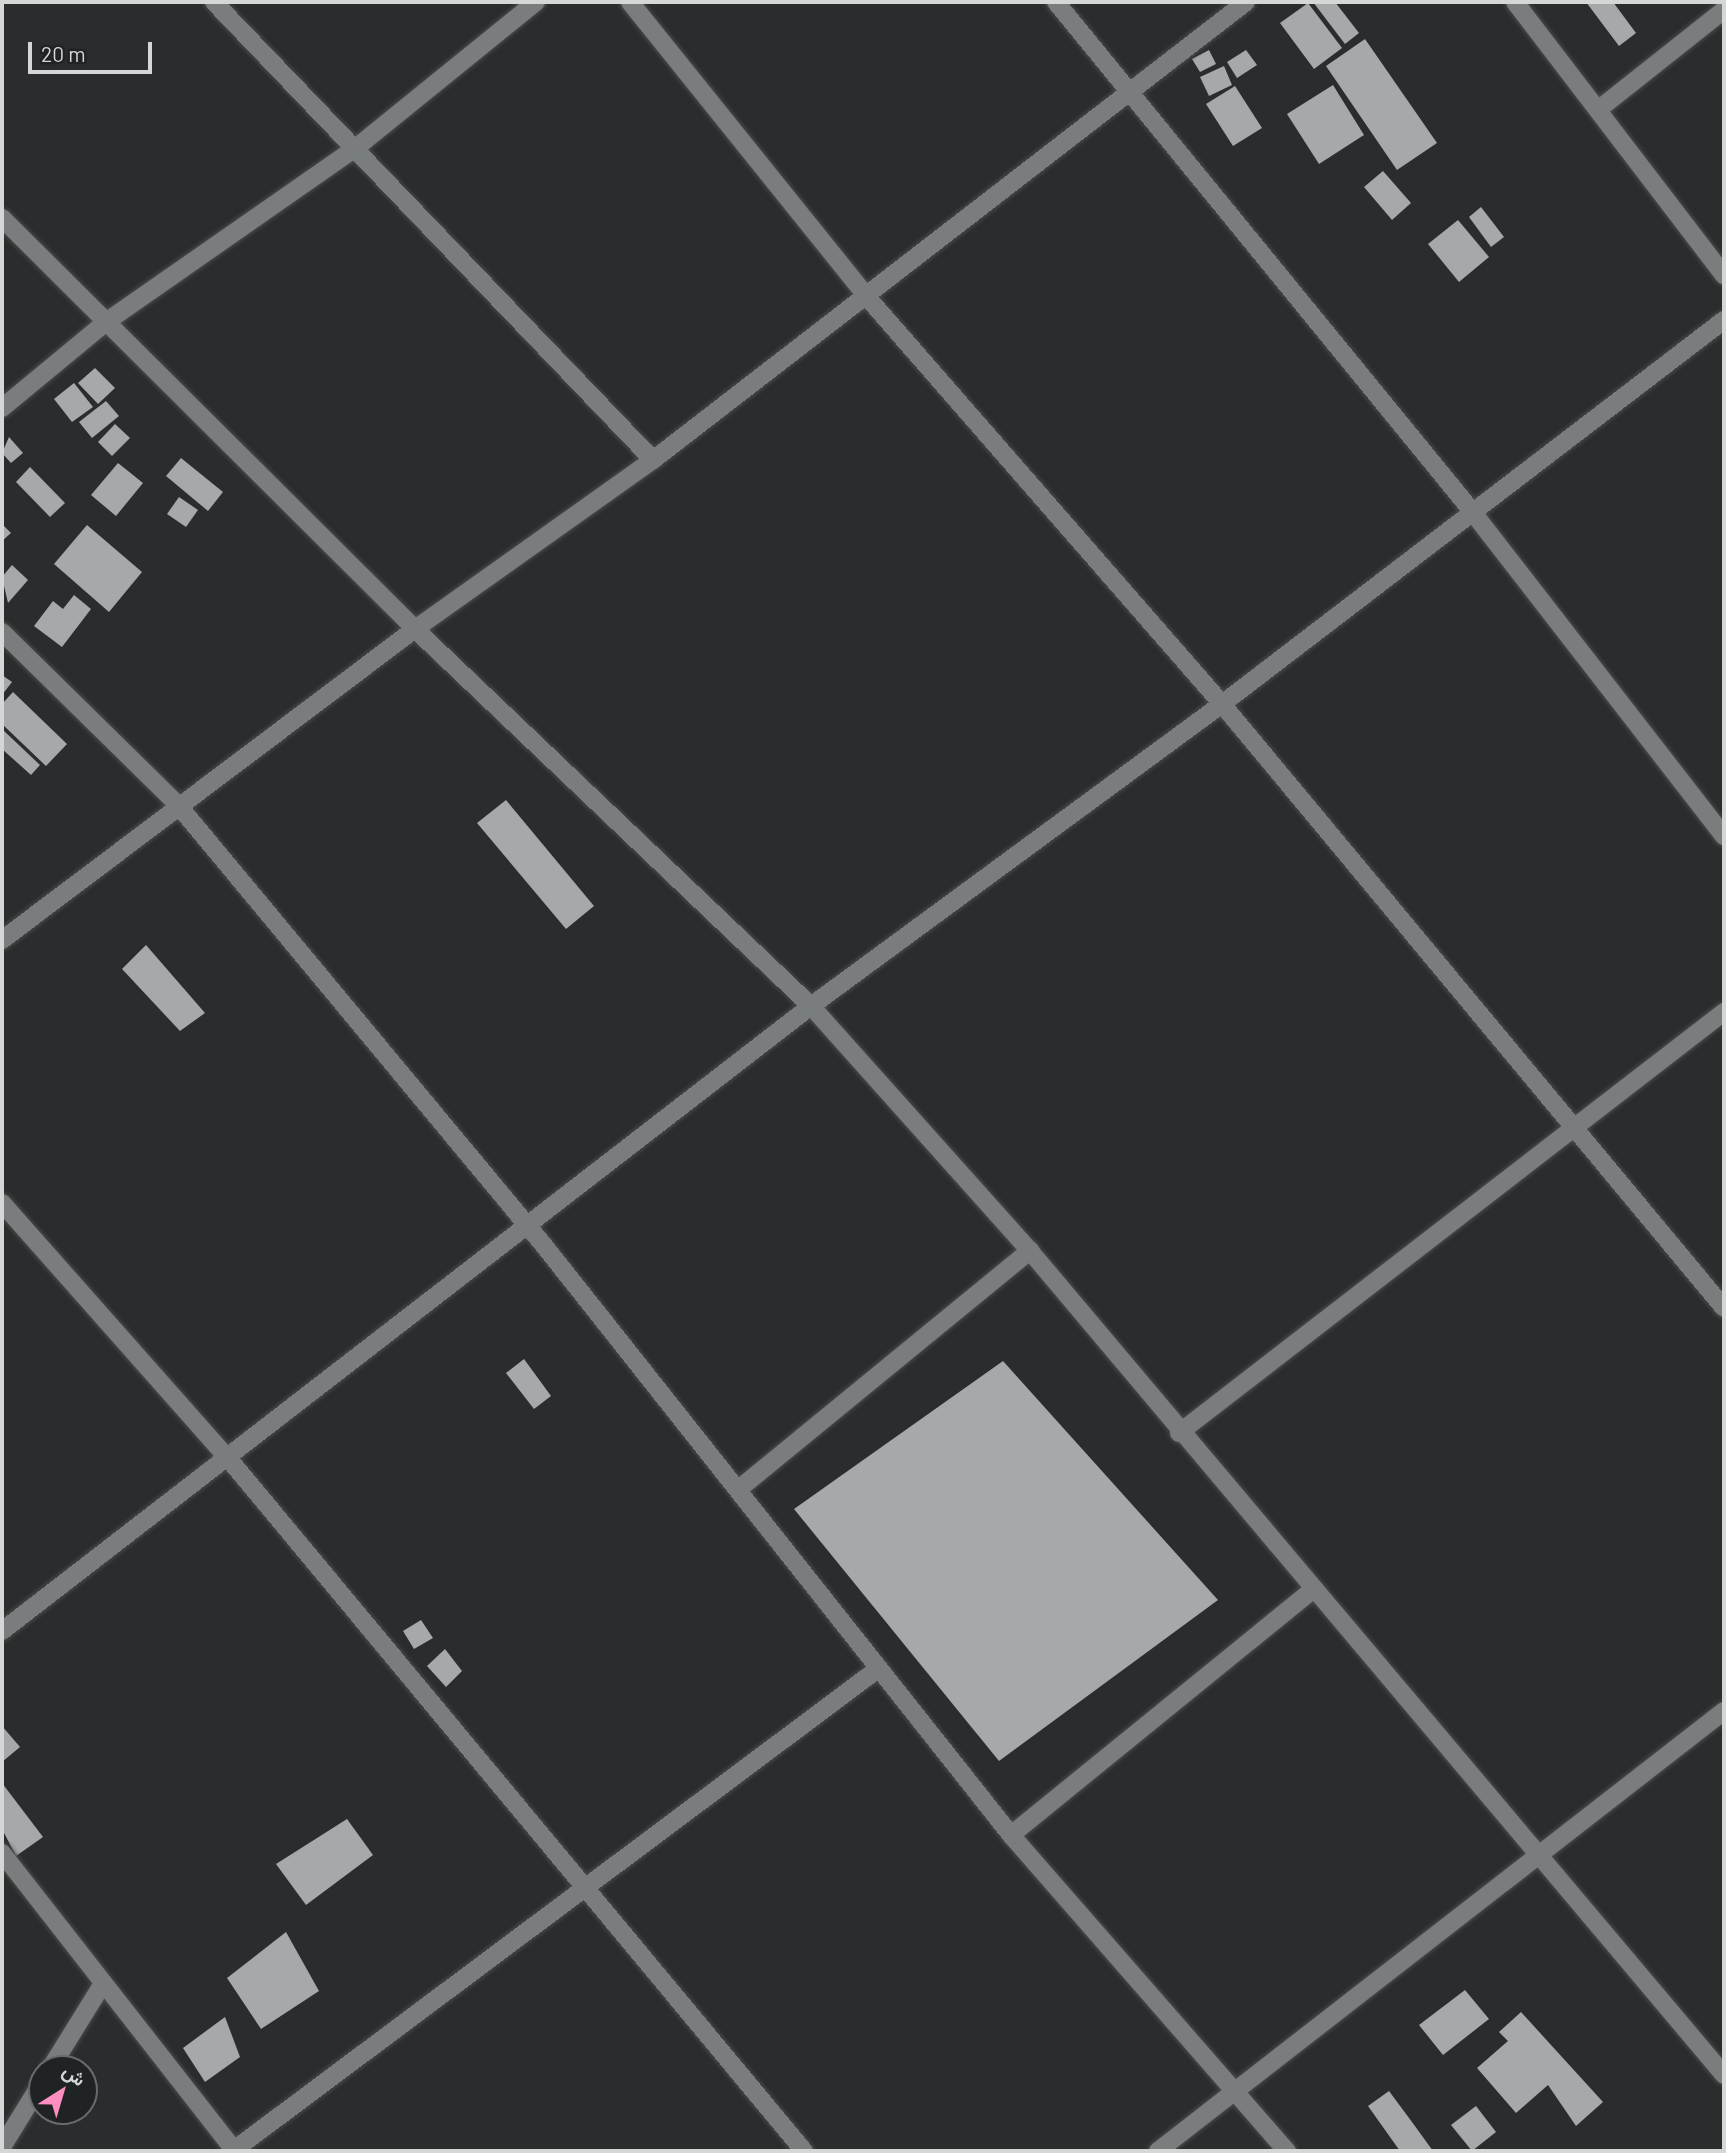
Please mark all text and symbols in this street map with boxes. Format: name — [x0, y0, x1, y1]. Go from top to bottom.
scale bar — [32, 28, 156, 72]
text: 20 m — [41, 41, 86, 66]
north arrow — [28, 2055, 98, 2125]
text: ش — [59, 2058, 91, 2090]

